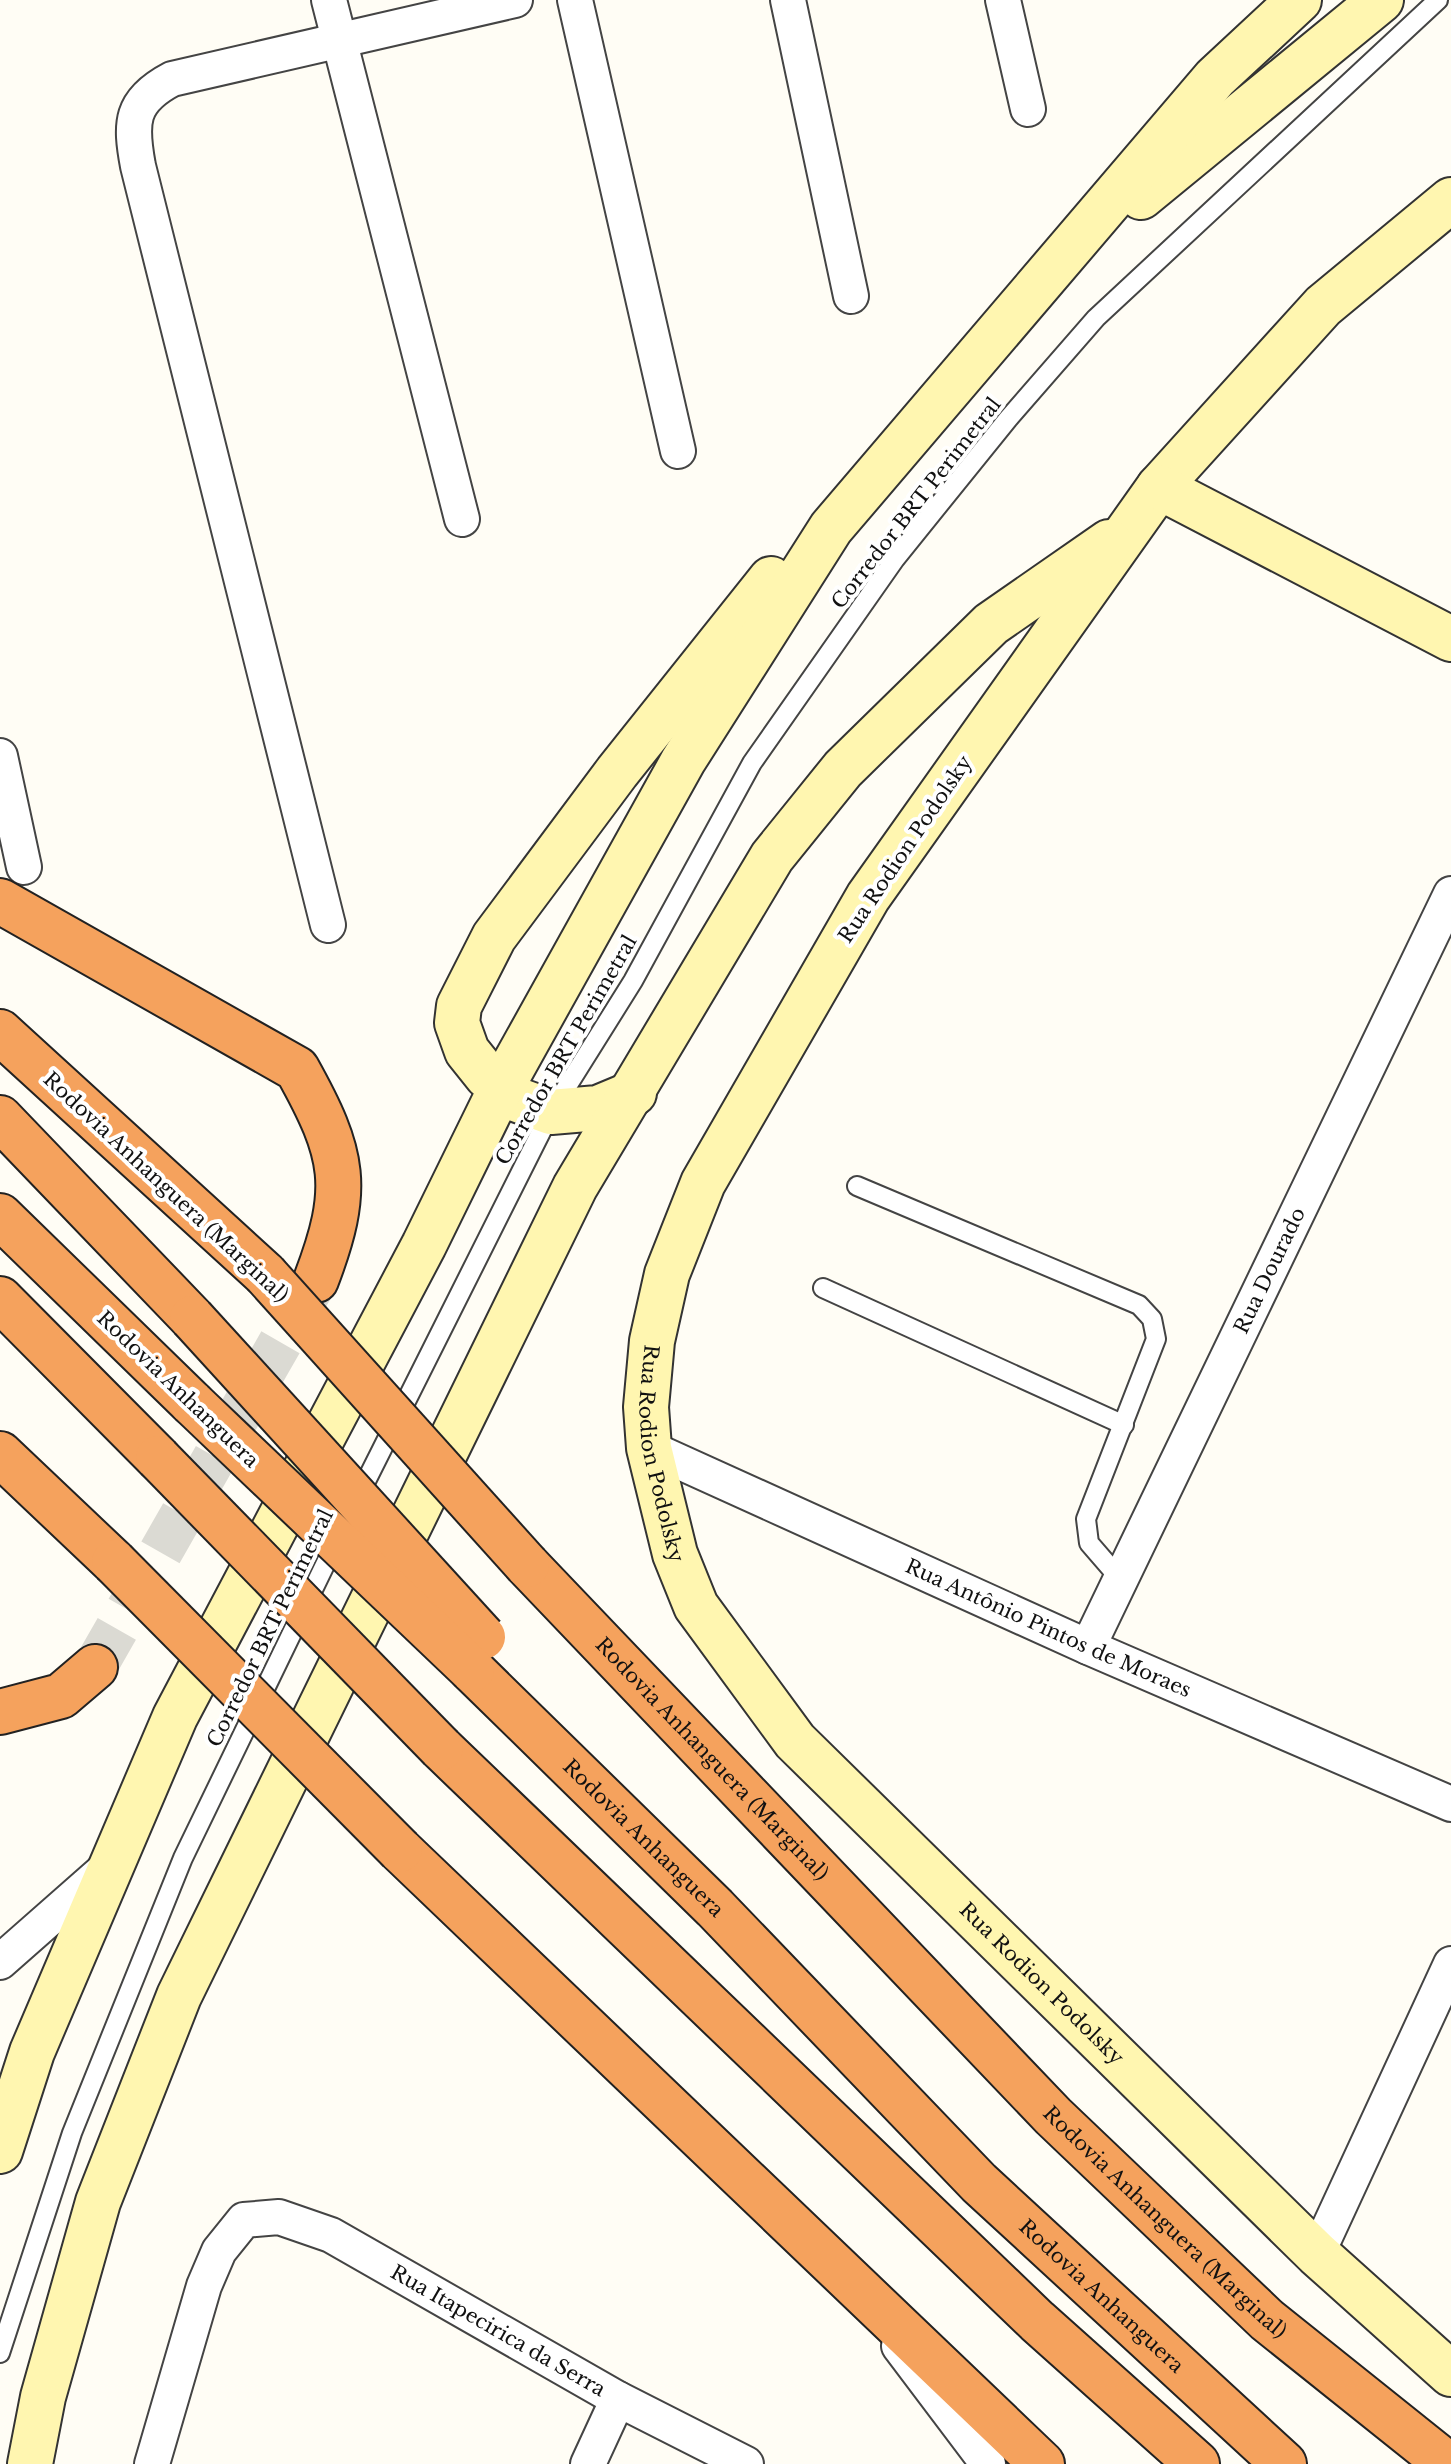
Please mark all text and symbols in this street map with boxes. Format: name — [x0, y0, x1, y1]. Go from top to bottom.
street label: Corredor BRT Perimetral — [826, 393, 1006, 613]
street label: Rua Rodion Podolsky — [833, 751, 977, 947]
street label: Corredor BRT Perimetral — [490, 931, 642, 1169]
street label: Rodovia Anhanguera (Marginal) — [38, 1067, 294, 1307]
street label: Rua Dourado — [1229, 1203, 1310, 1337]
street label: Rodovia Anhanguera — [92, 1306, 264, 1473]
street label: Rua Rodion Podolsky — [634, 1344, 689, 1566]
street label: Corredor BRT Perimetral — [202, 1505, 338, 1751]
street label: Rua Antônio Pintos de Moraes — [902, 1554, 1195, 1702]
street label: Rodovia Anhanguera (Marginal) — [591, 1634, 835, 1886]
street label: Rodovia Anhanguera — [559, 1754, 729, 1924]
street label: Rua Rodion Podolsky — [955, 1898, 1129, 2070]
street label: Rodovia Anhanguera (Marginal) — [1038, 2102, 1294, 2342]
street label: Rodovia Anhanguera — [1015, 2215, 1189, 2379]
street label: Rua Itapecirica da Serra — [386, 2260, 611, 2402]

